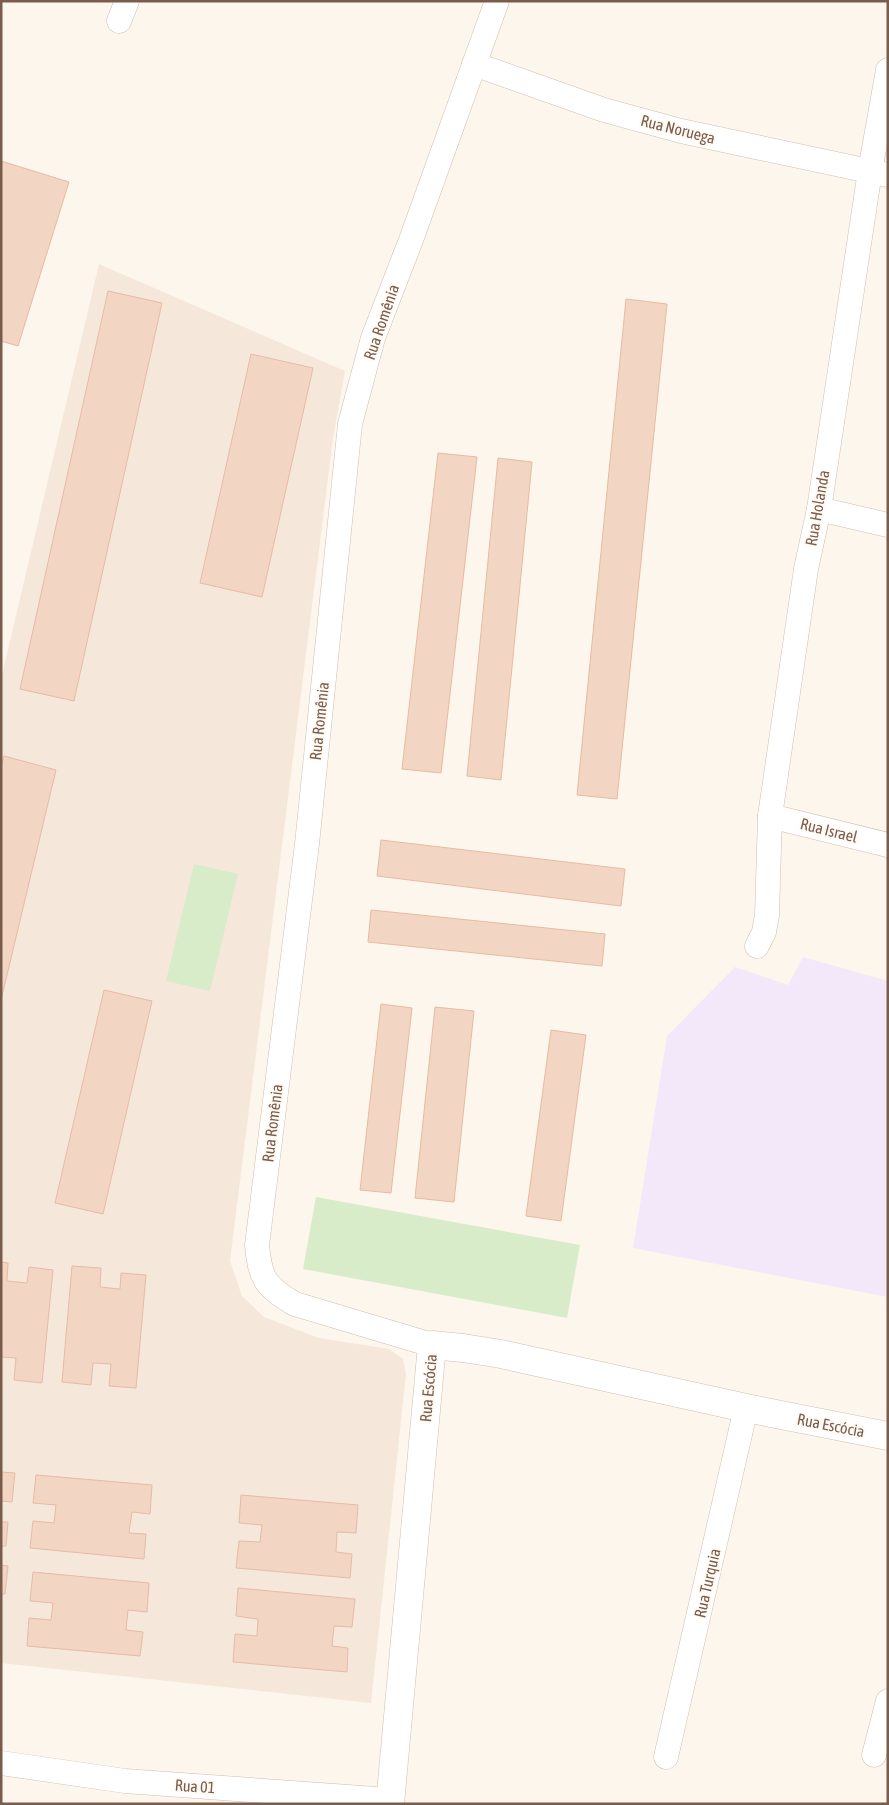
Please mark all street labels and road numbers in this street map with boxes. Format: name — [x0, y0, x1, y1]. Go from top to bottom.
street label: Rua Noruega — [639, 111, 717, 148]
street label: Rua Romênia — [360, 282, 402, 362]
street label: Rua Holanda — [801, 469, 833, 547]
street label: Rua Romênia — [306, 681, 332, 761]
street label: Rua Israel — [798, 814, 860, 846]
street label: Rua Romênia — [258, 1083, 286, 1163]
street label: Rua Escócia — [416, 1353, 440, 1423]
street label: Rua Escócia — [796, 1410, 866, 1440]
street label: Rua Turquia — [690, 1547, 725, 1620]
street label: Rua 01 — [174, 1776, 216, 1796]

